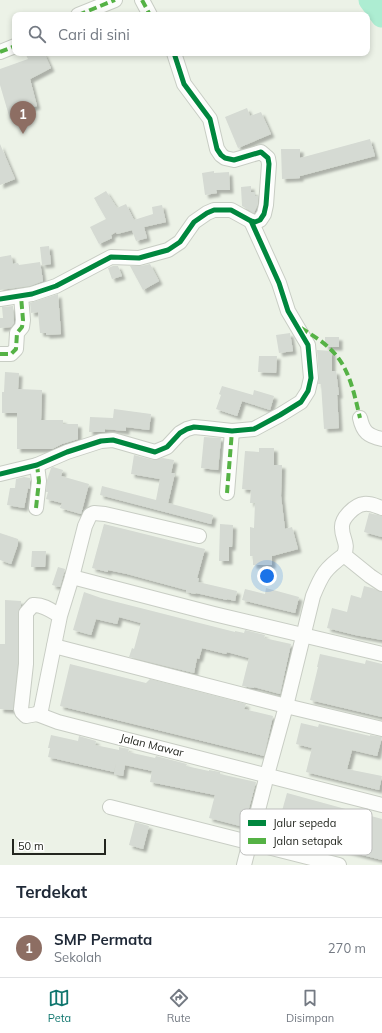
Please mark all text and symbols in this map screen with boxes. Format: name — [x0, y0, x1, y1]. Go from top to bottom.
search box — [12, 12, 370, 56]
icon: search — [26, 23, 48, 45]
text: Cari di sini — [58, 25, 130, 44]
pin: 1 — [10, 101, 36, 134]
your location — [257, 566, 277, 586]
street label: Jalan Mawar — [119, 730, 185, 760]
legend — [240, 809, 372, 855]
text: Jalur sepeda — [273, 816, 336, 830]
text: Jalan setapak — [273, 834, 343, 848]
scale bar — [12, 837, 106, 856]
text: 50 m — [18, 839, 44, 853]
text: Terdekat — [16, 881, 87, 902]
text: SMP Permata — [54, 930, 152, 949]
text: 1 — [25, 940, 33, 956]
text: 270 m — [328, 940, 366, 956]
text: Sekolah — [54, 949, 102, 965]
tab: Peta — [48, 987, 71, 1025]
tab: Rute — [167, 987, 190, 1025]
tab: Disimpan — [286, 987, 334, 1025]

